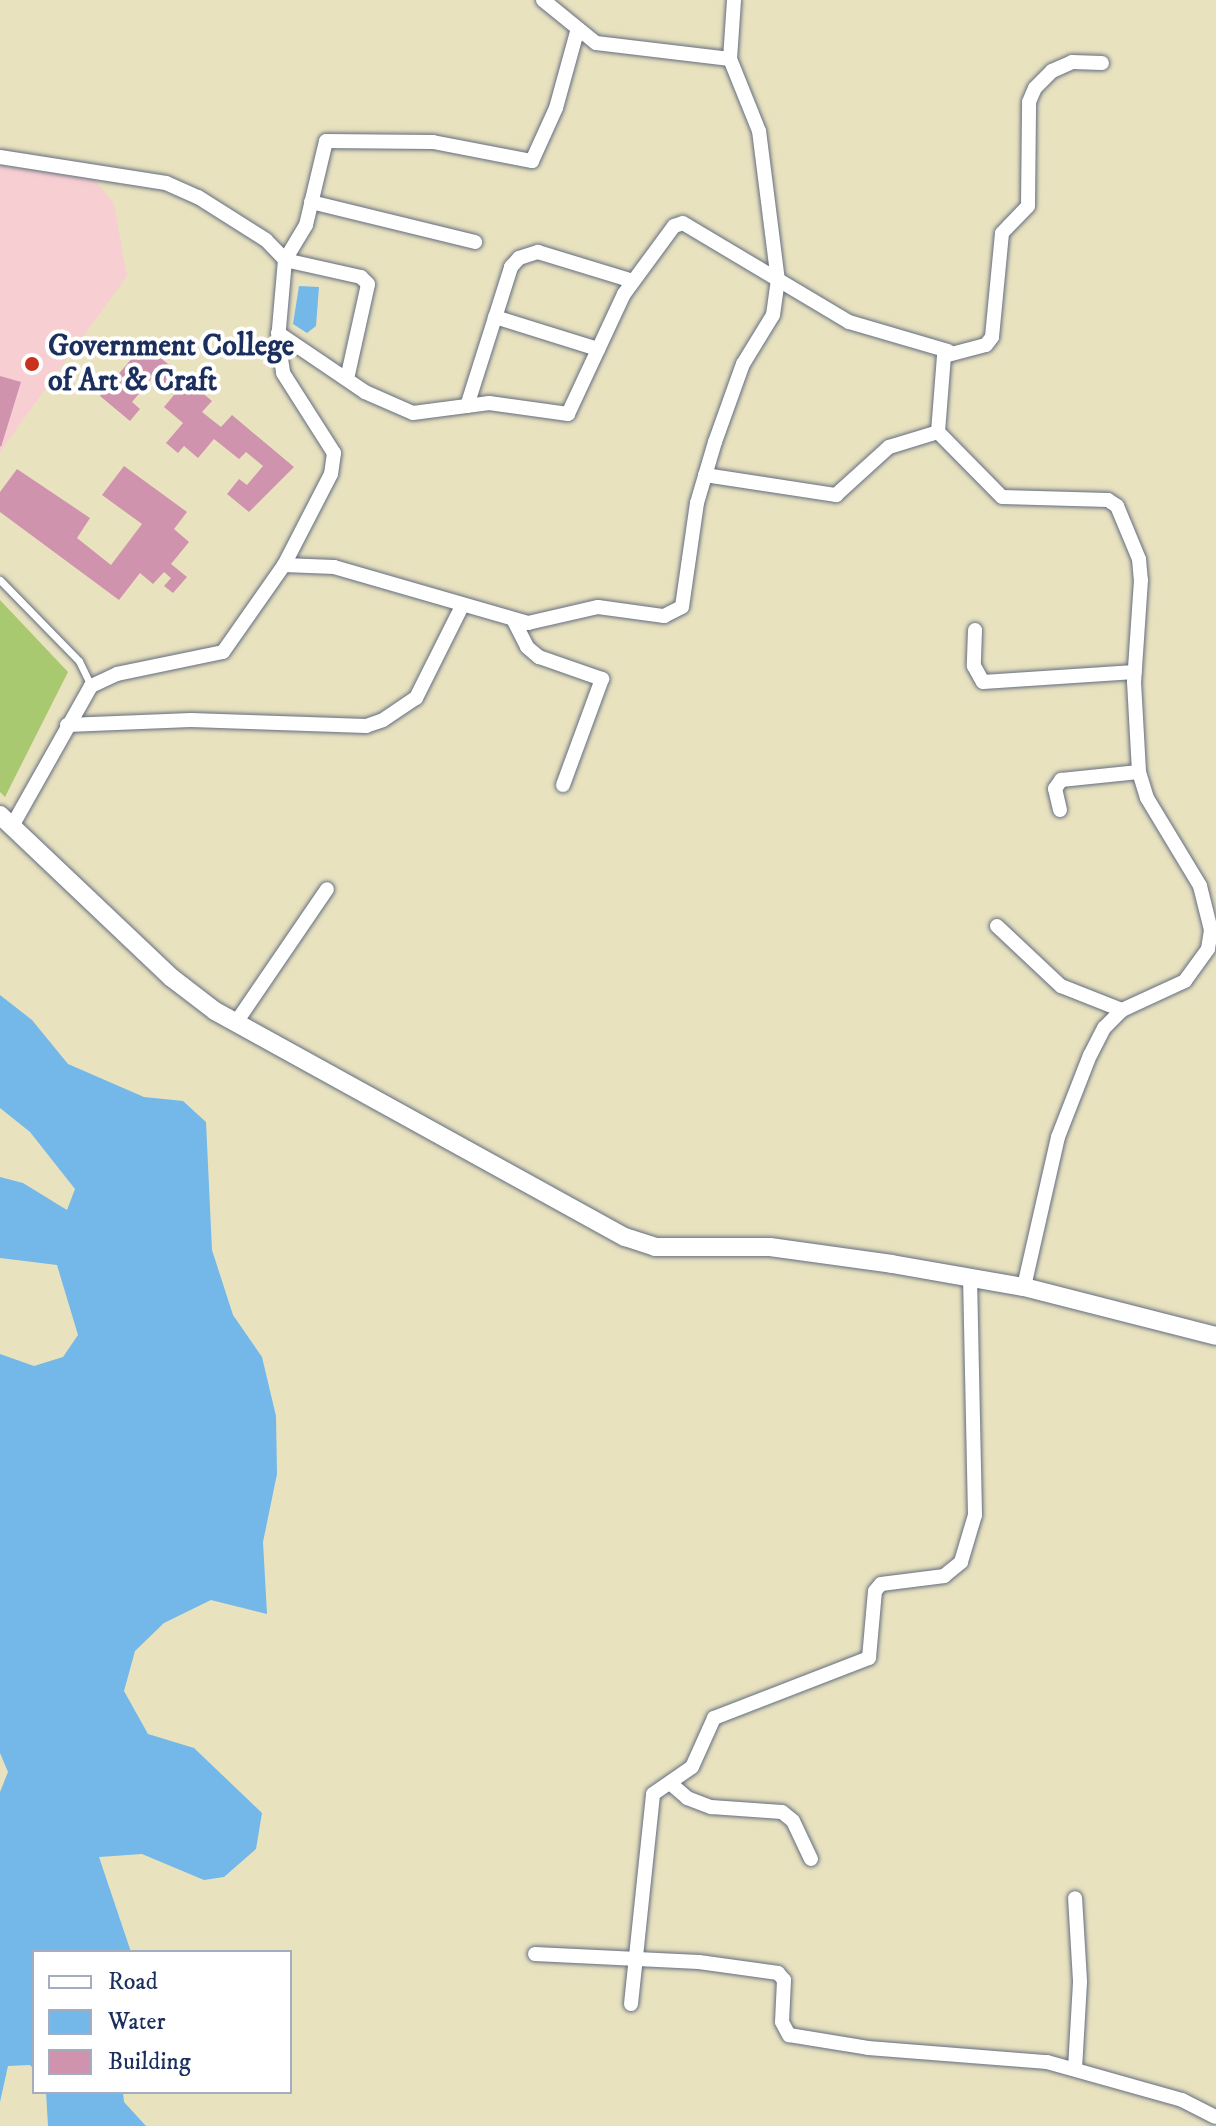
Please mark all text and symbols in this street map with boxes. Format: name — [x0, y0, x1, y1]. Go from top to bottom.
place label: Government College of Art & Craft — [48, 329, 294, 400]
marker: Government College of Art & Craft — [23, 355, 41, 373]
legend — [32, 1950, 292, 2094]
text: Road — [108, 1967, 158, 1997]
text: Water — [108, 2007, 165, 2037]
text: Building — [108, 2047, 191, 2077]

